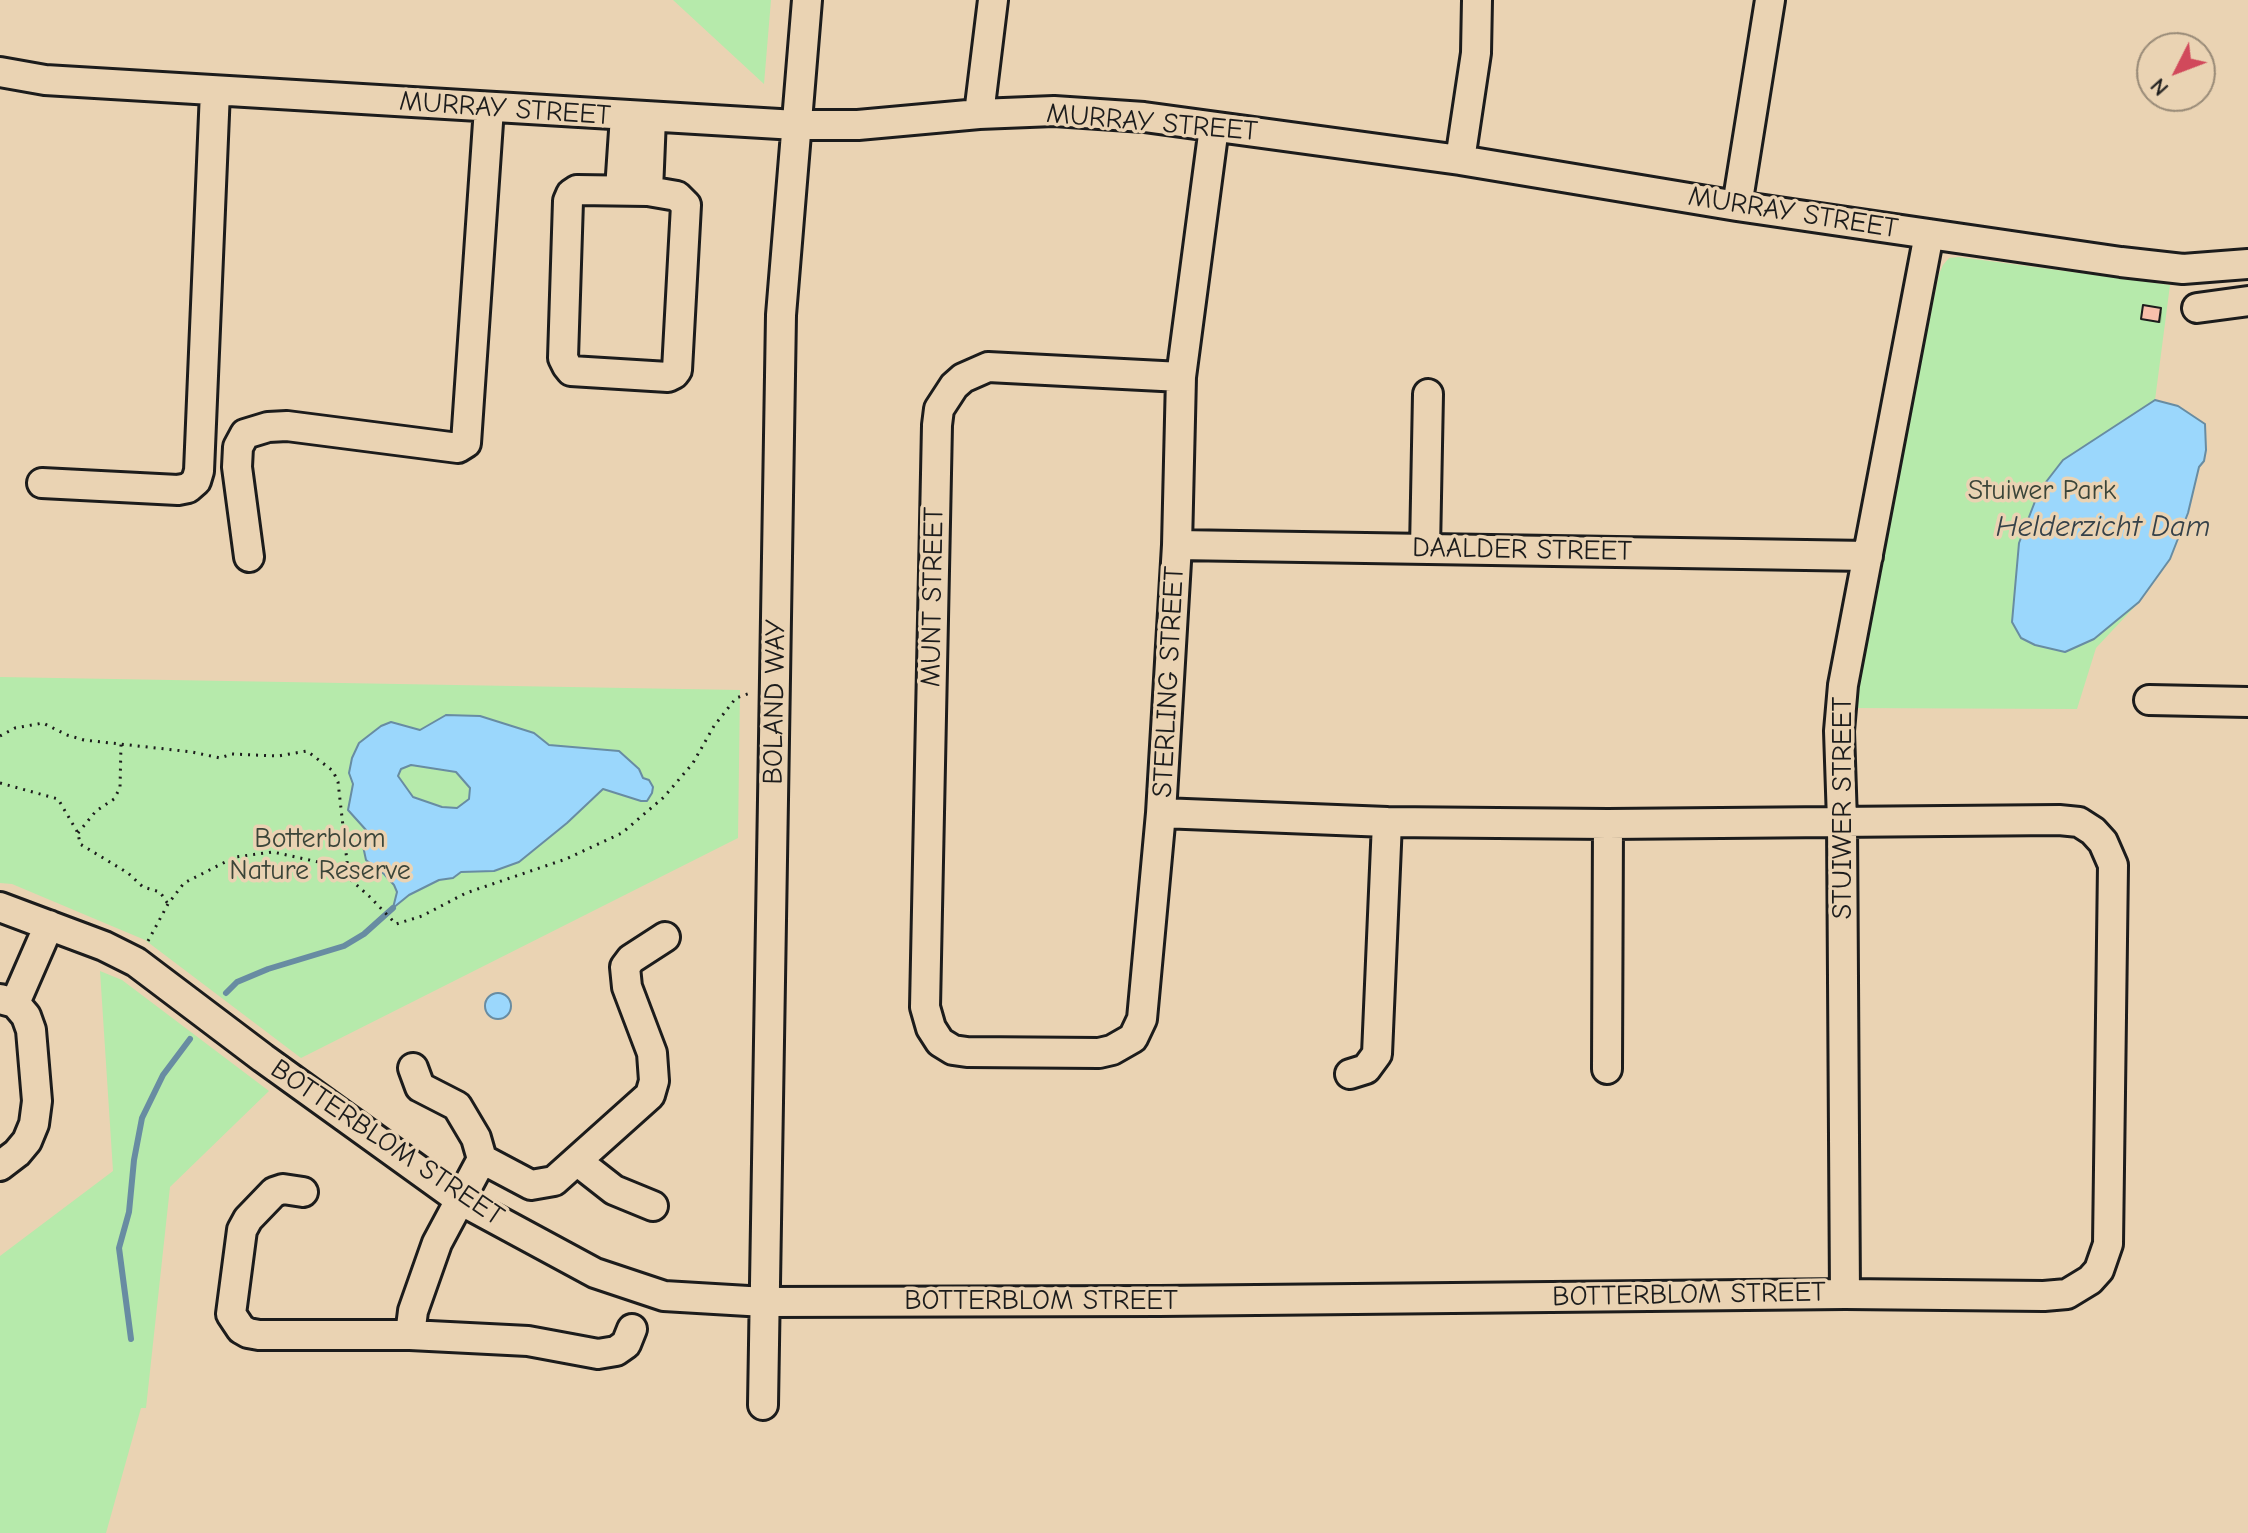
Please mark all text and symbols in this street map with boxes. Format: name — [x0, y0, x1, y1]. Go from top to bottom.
north arrow — [2136, 32, 2216, 112]
text: N — [2145, 73, 2174, 101]
street label: MURRAY STREET — [398, 85, 612, 133]
street label: MURRAY STREET — [1045, 97, 1259, 149]
street label: MURRAY STREET — [1686, 180, 1900, 246]
park label: Stuiwer Park — [1968, 474, 2116, 508]
street label: MUNT STREET — [915, 507, 951, 687]
water label: Helderzicht Dam — [1996, 510, 2210, 546]
street label: DAALDER STREET — [1412, 531, 1632, 569]
street label: STERLING STREET — [1146, 565, 1192, 799]
street label: BOLAND WAY — [757, 619, 793, 785]
street label: STUIWER STREET — [1826, 697, 1860, 919]
park label: Botterblom Nature Reserve — [229, 822, 411, 888]
street label: BOTTERBLOM STREET — [264, 1053, 510, 1233]
street label: BOTTERBLOM STREET — [1552, 1276, 1826, 1314]
street label: BOTTERBLOM STREET — [904, 1284, 1178, 1318]

